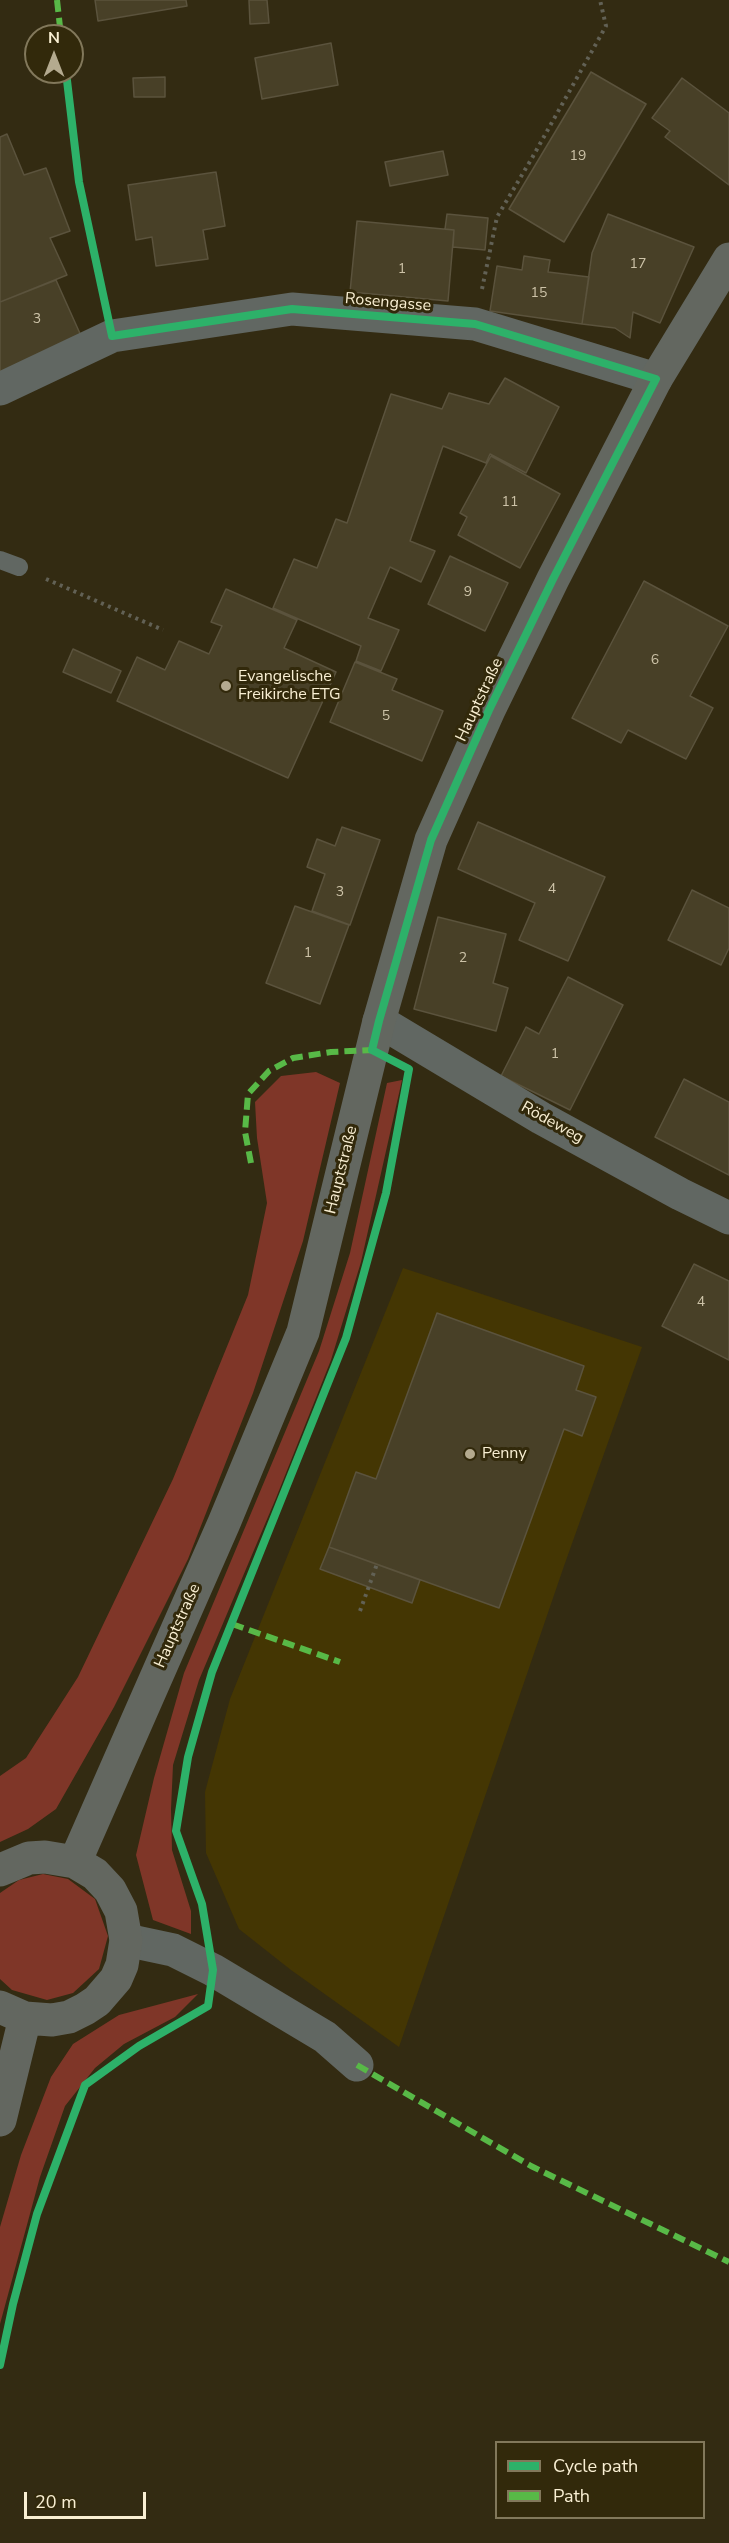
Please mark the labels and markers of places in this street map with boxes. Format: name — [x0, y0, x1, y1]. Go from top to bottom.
place label: Evangelische Freikirche ETG — [238, 667, 341, 705]
marker: Evangelische Freikirche ETG — [219, 679, 233, 693]
place label: Penny — [482, 1444, 527, 1464]
marker: Penny — [463, 1447, 477, 1461]

